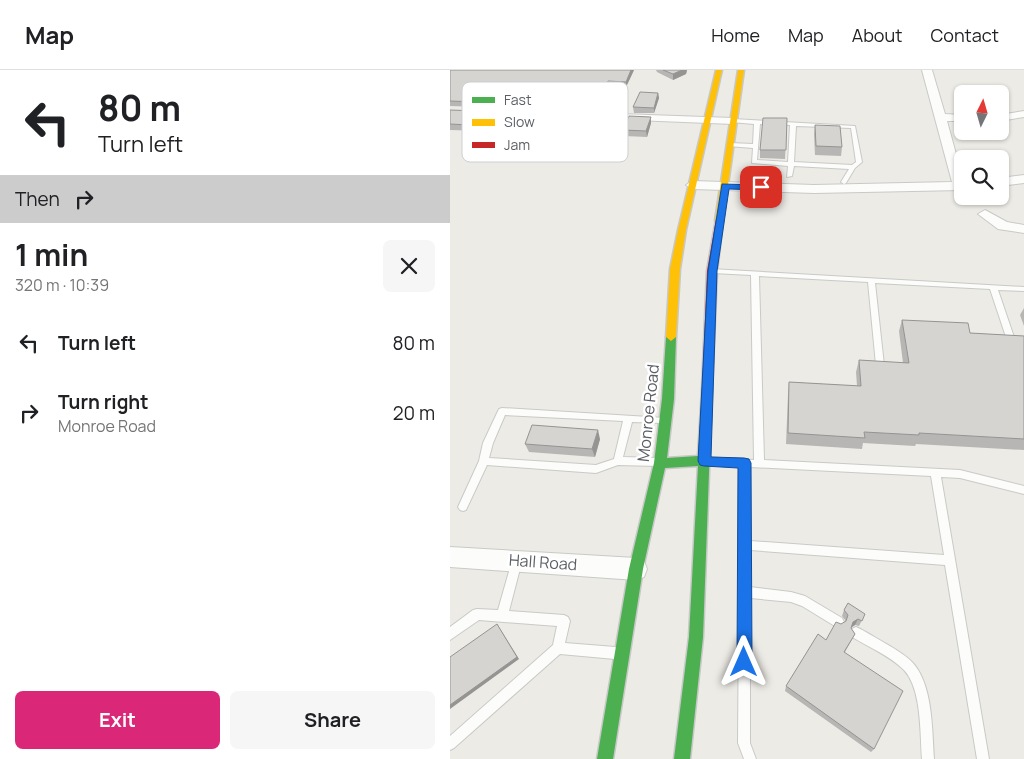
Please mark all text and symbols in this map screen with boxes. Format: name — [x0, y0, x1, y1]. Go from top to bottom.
text: Map — [25, 18, 74, 51]
text: Home — [711, 23, 760, 47]
text: Map — [788, 23, 824, 47]
text: About — [852, 23, 902, 47]
text: Contact — [930, 23, 999, 47]
legend — [462, 82, 628, 162]
text: 80 m — [98, 84, 181, 132]
north arrow — [954, 85, 1009, 140]
map controls — [954, 85, 1009, 205]
icon: left — [15, 90, 80, 155]
text: Fast — [504, 90, 532, 109]
text: Slow — [504, 112, 535, 131]
text: Turn left — [98, 129, 183, 159]
text: Jam — [504, 135, 530, 154]
button: search — [954, 150, 1009, 205]
pin — [740, 166, 782, 208]
icon: arrive — [747, 173, 775, 201]
icon: right — [70, 185, 98, 213]
text: Then — [15, 186, 60, 212]
text: 1 min — [15, 234, 88, 275]
button: close — [383, 240, 435, 292]
text: 320 m · 10:39 — [15, 274, 109, 296]
icon: left — [15, 329, 43, 357]
text: Turn left — [58, 330, 136, 356]
text: 80 m — [392, 330, 435, 356]
street label: Monroe Road — [632, 363, 664, 463]
text: Turn right — [58, 389, 148, 415]
icon: right — [15, 399, 43, 427]
text: 20 m — [393, 400, 435, 426]
text: Monroe Road — [58, 415, 156, 437]
street label: Hall Road — [508, 549, 578, 575]
position arrow — [717, 635, 769, 687]
button: Exit — [15, 691, 220, 749]
button: Share — [230, 691, 435, 749]

